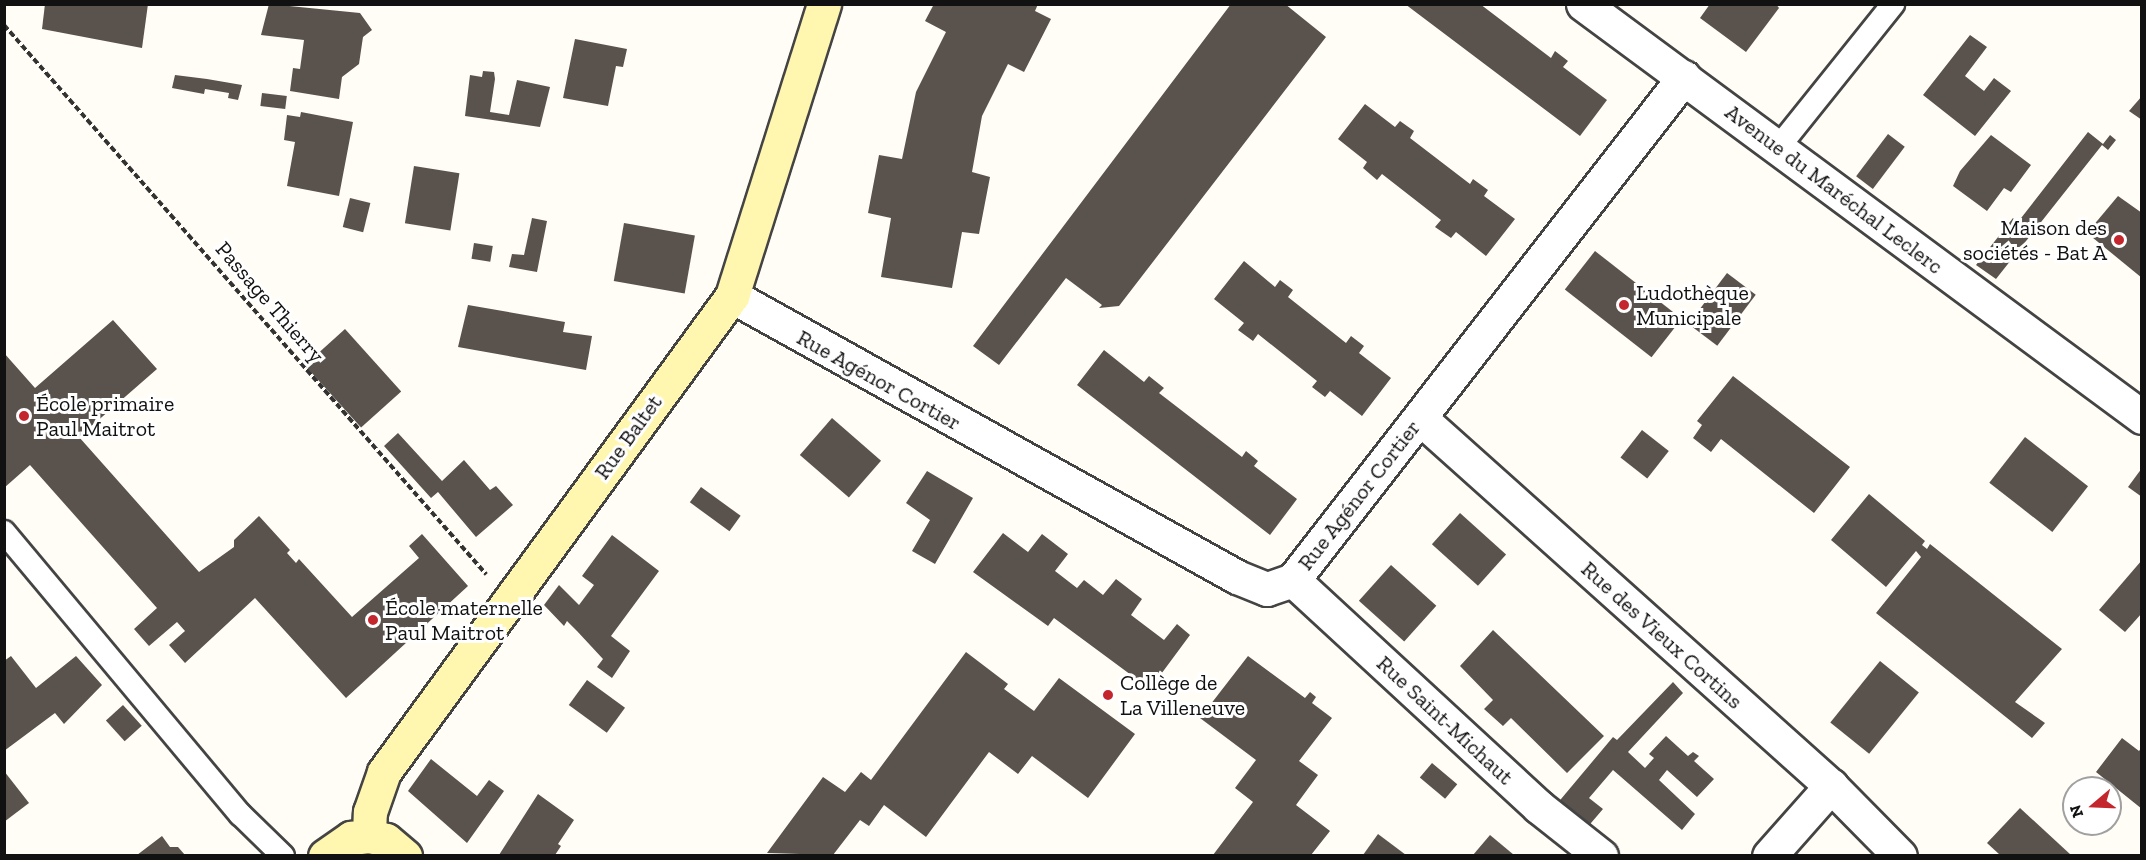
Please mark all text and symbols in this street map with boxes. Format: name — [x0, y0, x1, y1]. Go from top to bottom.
street label: Avenue du Maréchal Leclerc — [1720, 99, 1948, 279]
place label: Maison des sociétés - Bat A — [1962, 214, 2107, 266]
marker: Maison des sociétés - Bat A — [2112, 233, 2126, 247]
street label: Passage Thierry — [210, 236, 330, 368]
place label: Ludothèque Municipale — [1636, 279, 1749, 330]
marker: Ludothèque Municipale — [1617, 298, 1631, 312]
street label: Rue Agénor Cortier — [792, 324, 966, 436]
place label: École primaire Paul Maitrot — [36, 390, 174, 442]
street label: Rue Baltet — [589, 390, 667, 484]
marker: École primaire Paul Maitrot — [17, 409, 31, 423]
street label: Rue Agénor Cortier — [1292, 414, 1426, 576]
street label: Rue des Vieux Cortins — [1576, 555, 1748, 715]
place label: École maternelle Paul Maitrot — [385, 594, 543, 646]
marker: École maternelle Paul Maitrot — [366, 613, 380, 627]
street label: Rue Saint-Michaut — [1371, 650, 1519, 790]
place label: Collège de La Villeneuve — [1120, 669, 1246, 720]
marker: Collège de La Villeneuve — [1101, 688, 1115, 702]
north arrow — [2062, 776, 2122, 836]
text: N — [2065, 803, 2087, 820]

